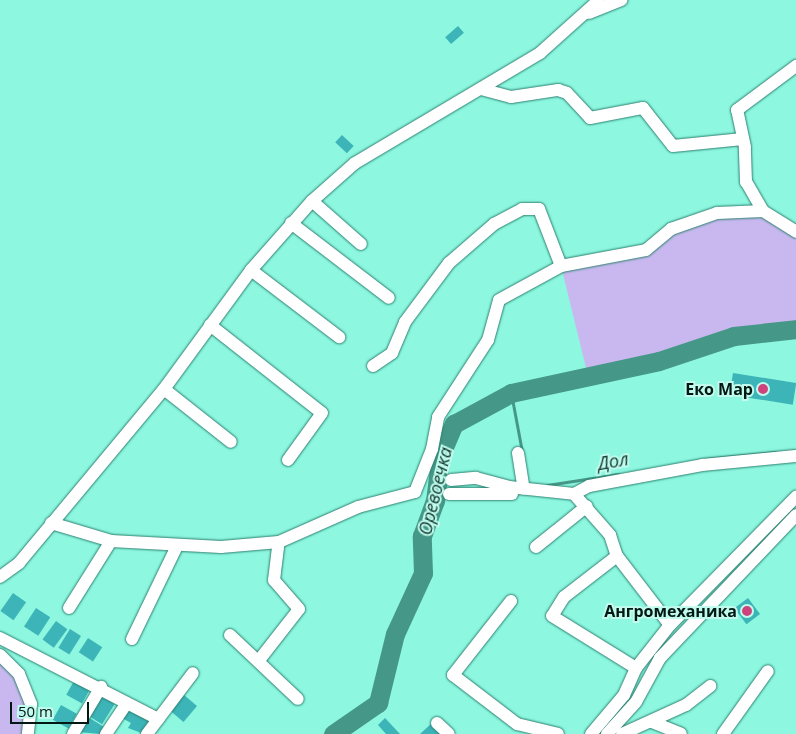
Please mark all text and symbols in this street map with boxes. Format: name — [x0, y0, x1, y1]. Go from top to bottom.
place label: Еко Мар — [685, 379, 753, 399]
marker: Еко Мар — [757, 383, 769, 395]
water label: Оревоечка — [414, 445, 456, 537]
water label: Дол — [596, 448, 630, 474]
place label: Ангромеханика — [604, 601, 737, 621]
marker: Ангромеханика — [741, 605, 753, 617]
scale bar — [12, 692, 91, 724]
text: 50 m — [18, 701, 53, 721]

